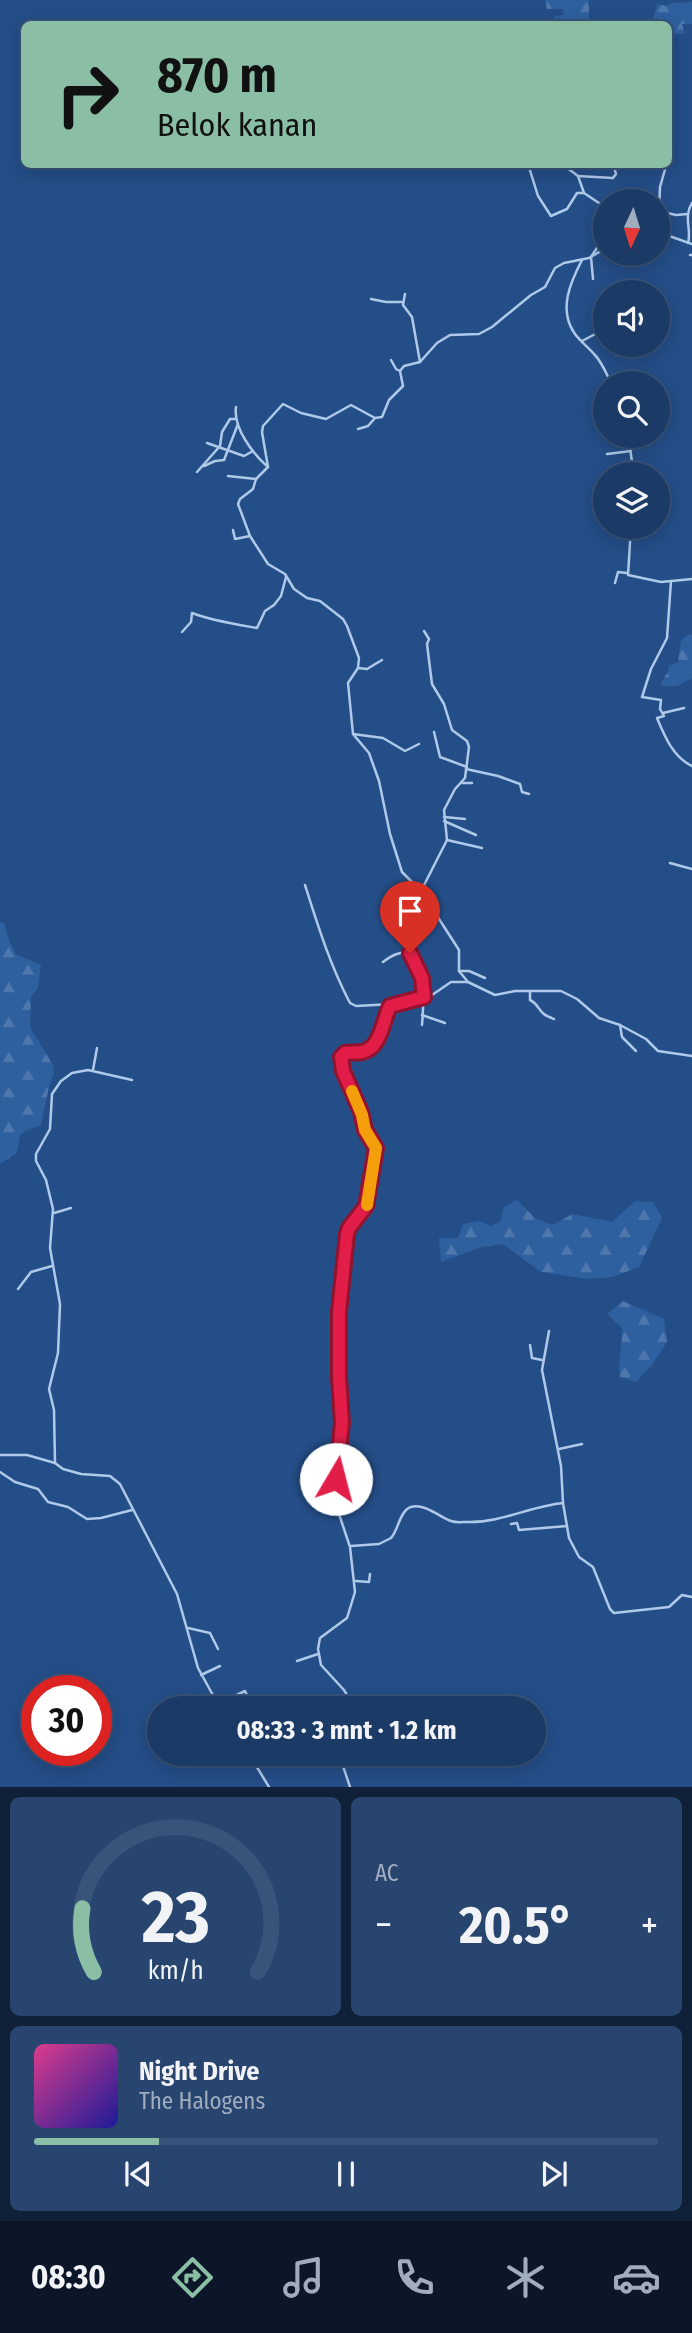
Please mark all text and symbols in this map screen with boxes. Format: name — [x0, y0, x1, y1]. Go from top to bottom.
text: 870 m — [157, 46, 277, 105]
icon: right — [42, 49, 133, 140]
text: Belok kanan — [157, 106, 317, 144]
north arrow — [593, 189, 670, 266]
map controls — [593, 189, 670, 539]
button: sound — [593, 280, 670, 357]
button: search — [593, 371, 670, 448]
button: layers — [593, 462, 670, 539]
pin — [380, 881, 440, 953]
icon: arrive — [391, 892, 429, 930]
position arrow — [299, 1442, 373, 1516]
speed limit sign: 30 — [21, 1675, 112, 1766]
text: 08:33 · 3 mnt · 1.2 km — [236, 1715, 457, 1746]
text: AC — [375, 1859, 399, 1887]
text: 23 — [140, 1875, 210, 1962]
text: 20.5° — [459, 1894, 574, 1957]
text: − — [375, 1902, 392, 1948]
text: + — [641, 1902, 658, 1948]
text: km/h — [148, 1956, 203, 1986]
text: Night Drive — [139, 2056, 259, 2087]
text: The Halogens — [139, 2087, 265, 2115]
icon: previous — [119, 2155, 157, 2193]
icon: pause — [327, 2155, 365, 2193]
icon: next — [535, 2155, 573, 2193]
icon: directions — [168, 2253, 217, 2302]
icon: music — [279, 2253, 328, 2302]
icon: phone — [390, 2253, 439, 2302]
icon: climate — [501, 2253, 550, 2302]
icon: car — [612, 2253, 661, 2302]
text: 08:30 — [31, 2258, 106, 2296]

